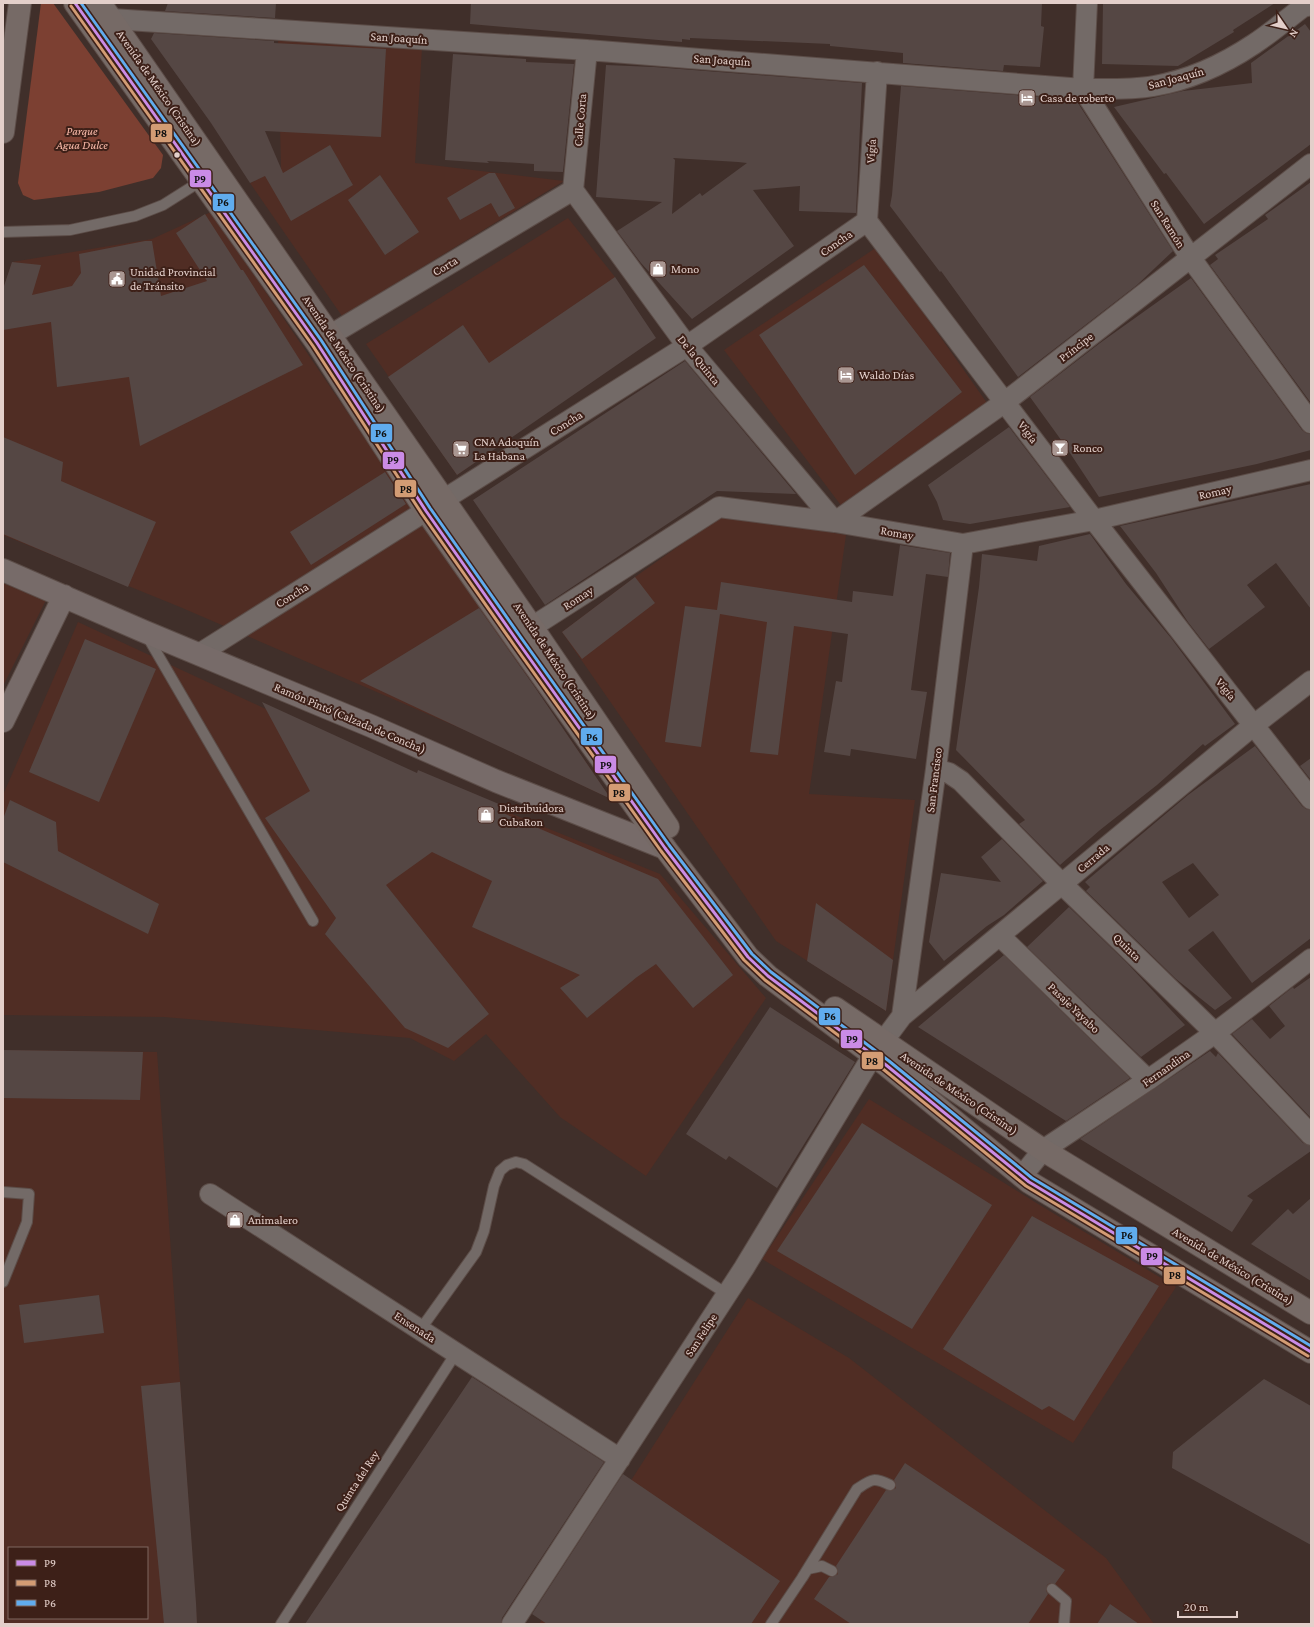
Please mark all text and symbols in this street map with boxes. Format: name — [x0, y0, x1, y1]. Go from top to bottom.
north arrow — [1266, 8, 1306, 48]
street label: Avenida de México (Cristina) — [114, 27, 204, 149]
text: N — [1287, 27, 1301, 40]
street label: San Joaquín — [370, 29, 428, 47]
street label: San Joaquín — [693, 51, 751, 69]
street label: San Joaquín — [1147, 64, 1206, 92]
hotel icon: Casa de roberto — [1017, 88, 1037, 108]
place label: Casa de roberto — [1040, 91, 1114, 105]
street label: Calle Corta — [571, 92, 589, 147]
line badge: P8 — [150, 123, 173, 143]
park label: Parque Agua Dulce — [55, 124, 108, 152]
text: P8 — [155, 127, 167, 139]
street label: Vigía — [863, 138, 879, 164]
unlabelled marker — [172, 150, 182, 160]
line badge: P9 — [189, 169, 212, 188]
text: P9 — [194, 173, 206, 185]
line badge: P6 — [212, 193, 235, 212]
text: P6 — [217, 196, 229, 208]
street label: San Ramón — [1148, 197, 1189, 251]
street label: Concha — [817, 227, 855, 259]
street label: Corta — [430, 253, 460, 279]
shop icon: Mono — [648, 259, 668, 279]
place label: Mono — [671, 262, 699, 276]
place label: Unidad Provincial de Tránsito — [130, 265, 216, 293]
public building icon: Unidad Provincial de Tránsito — [107, 269, 127, 289]
street label: Avenida de México (Cristina) — [299, 293, 389, 415]
street label: Príncipe — [1056, 329, 1096, 365]
street label: De la Quinta — [675, 332, 724, 388]
hotel icon: Waldo Días — [836, 365, 856, 385]
place label: Waldo Días — [859, 368, 914, 382]
street label: Concha — [547, 407, 585, 439]
street label: Vigía — [1015, 418, 1041, 446]
line badge: P6 — [370, 423, 393, 443]
text: P6 — [375, 427, 387, 439]
place label: CNA Adoquín La Habana — [474, 435, 540, 463]
bar icon: Ronco — [1050, 438, 1070, 458]
supermarket icon: CNA Adoquín La Habana — [451, 439, 471, 459]
place label: Ronco — [1073, 441, 1103, 455]
line badge: P9 — [382, 451, 405, 470]
text: P9 — [387, 454, 399, 466]
line badge: P8 — [394, 479, 417, 498]
street label: Romay — [1197, 481, 1233, 503]
text: P8 — [400, 483, 412, 495]
street label: Romay — [879, 523, 915, 543]
street label: Concha — [273, 579, 311, 611]
street label: Romay — [560, 583, 596, 613]
street label: Avenida de México (Cristina) — [510, 600, 600, 722]
street label: Vigía — [1213, 675, 1239, 703]
street label: Ramón Pintó (Calzada de Concha) — [272, 680, 428, 756]
line badge: P6 — [580, 727, 603, 746]
text: P6 — [586, 731, 598, 743]
street label: San Francisco — [923, 747, 945, 813]
line badge: P9 — [594, 755, 617, 774]
text: P9 — [600, 759, 612, 771]
line badge: P8 — [608, 783, 631, 802]
text: P8 — [613, 787, 625, 799]
place label: Distribuidora CubaRon — [499, 801, 564, 829]
shop icon: Distribuidora CubaRon — [476, 805, 496, 825]
street label: Cerrada — [1074, 840, 1112, 876]
street label: Quinta — [1110, 930, 1144, 964]
street label: Pasaje Yayabo — [1045, 980, 1103, 1036]
line badge: P6 — [818, 1007, 841, 1026]
text: P6 — [824, 1010, 836, 1022]
line badge: P9 — [840, 1029, 863, 1049]
text: P9 — [846, 1033, 858, 1045]
street label: Fernandina — [1139, 1046, 1193, 1090]
street label: Avenida de México (Cristina) — [898, 1048, 1020, 1138]
line badge: P8 — [861, 1051, 884, 1070]
text: P8 — [866, 1055, 878, 1067]
shop icon: Animalero — [225, 1210, 245, 1230]
place label: Animalero — [248, 1213, 298, 1227]
street label: Avenida de México (Cristina) — [1170, 1224, 1296, 1308]
line badge: P6 — [1115, 1226, 1138, 1245]
text: P6 — [1121, 1229, 1133, 1241]
line badge: P9 — [1140, 1247, 1163, 1266]
text: P9 — [1146, 1250, 1158, 1262]
line badge: P8 — [1163, 1266, 1186, 1285]
text: P8 — [1169, 1269, 1181, 1281]
street label: Ensenada — [392, 1308, 439, 1346]
street label: San Felipe — [682, 1311, 720, 1359]
street label: Quinta del Rey — [332, 1447, 382, 1514]
legend — [8, 1547, 148, 1619]
text: P9 — [44, 1556, 56, 1570]
text: P8 — [44, 1576, 56, 1590]
scale bar — [1178, 1593, 1237, 1619]
text: P6 — [44, 1596, 56, 1610]
text: 20 m — [1184, 1600, 1209, 1614]

